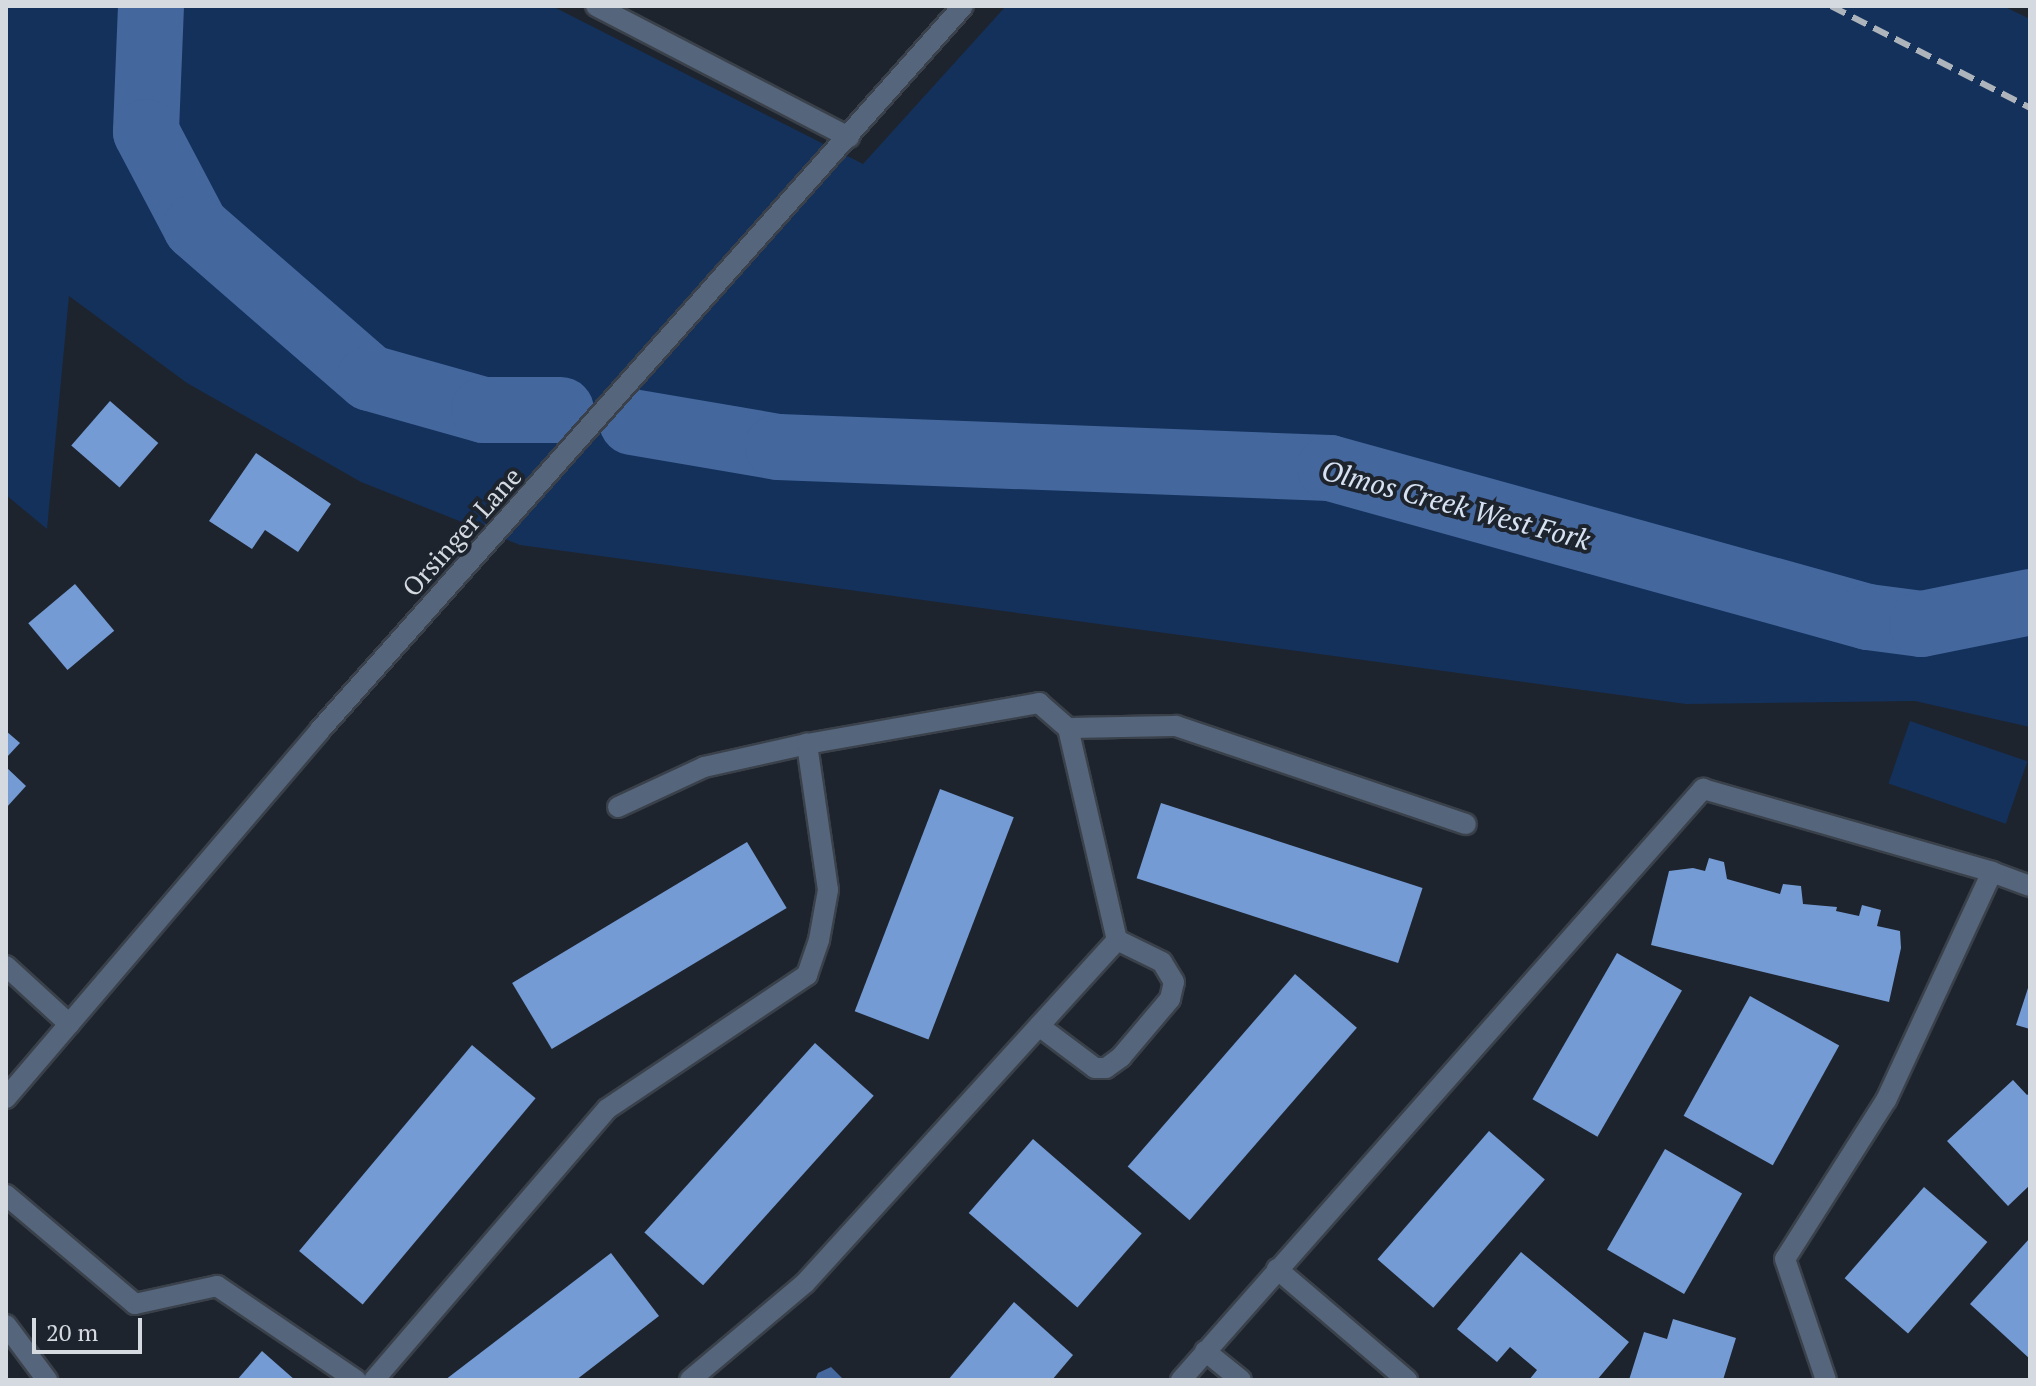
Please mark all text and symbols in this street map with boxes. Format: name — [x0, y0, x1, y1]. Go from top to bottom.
water label: Olmos Creek West Fork — [1318, 453, 1594, 557]
street label: Orsinger Lane — [396, 461, 528, 603]
scale bar — [36, 1302, 146, 1352]
text: 20 m — [46, 1316, 98, 1348]

